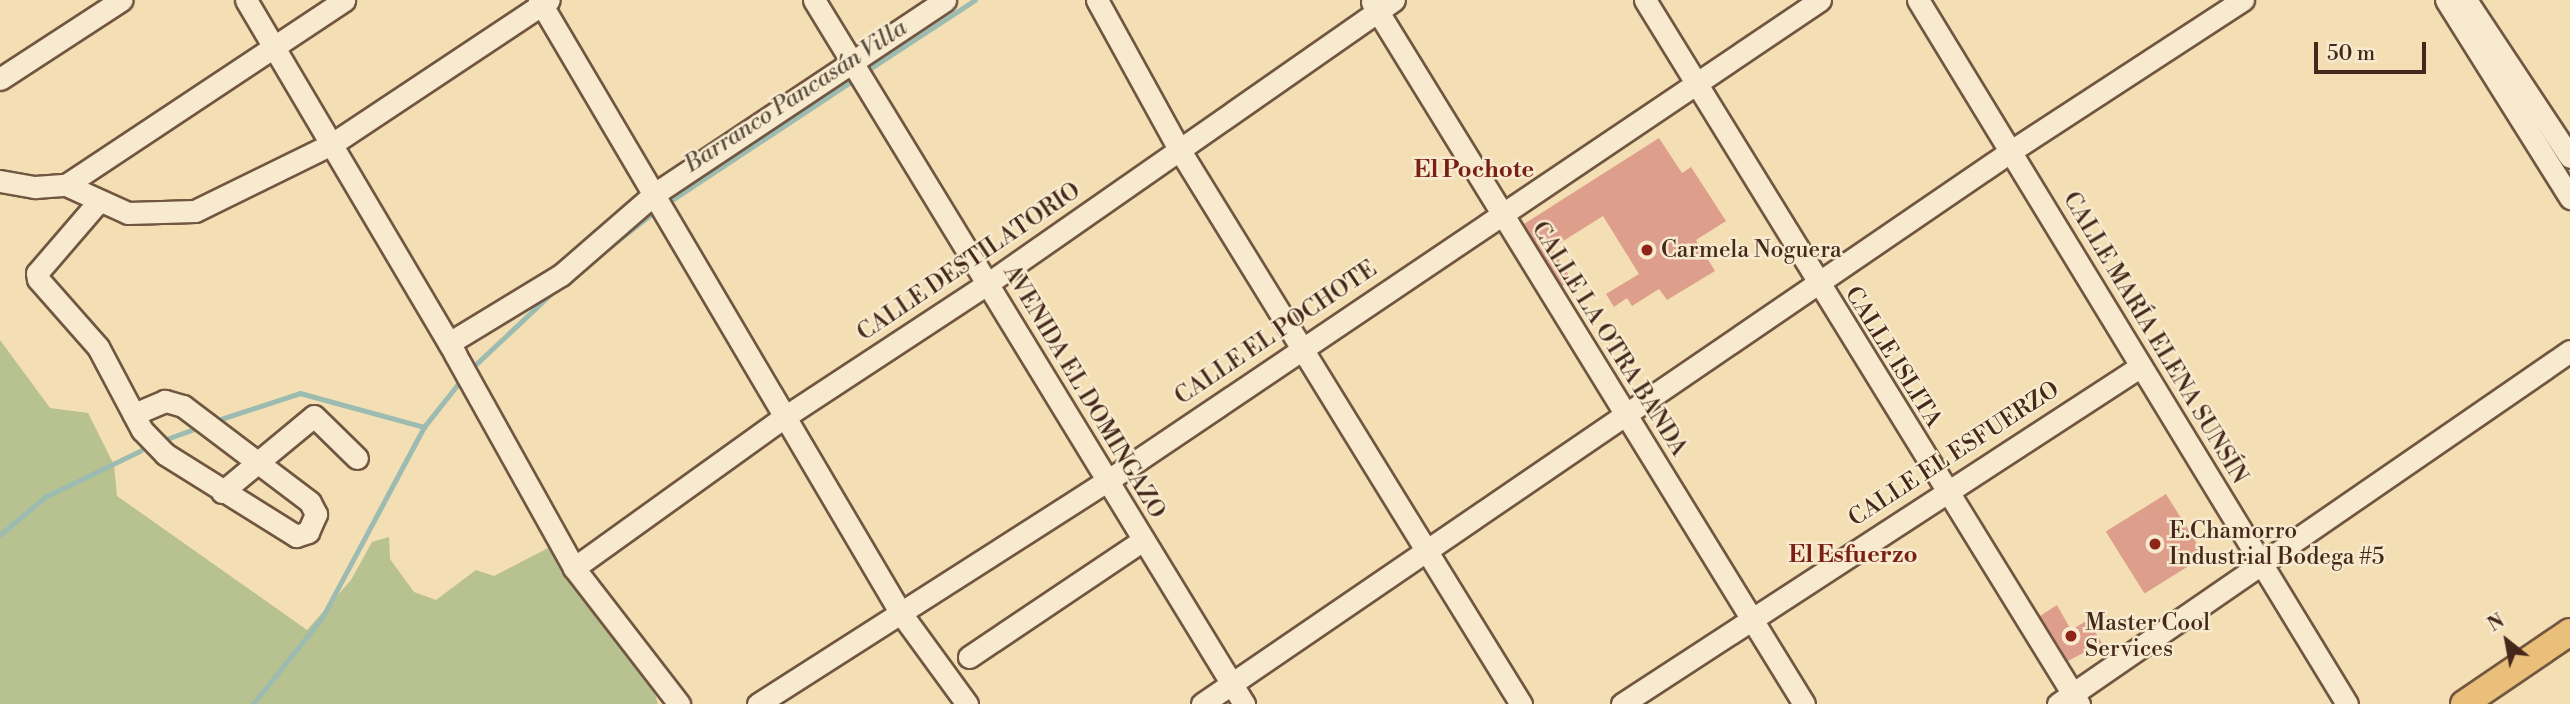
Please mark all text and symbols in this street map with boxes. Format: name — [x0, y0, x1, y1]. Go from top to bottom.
water label: Barranco Pancasán Villa — [679, 14, 913, 180]
scale bar — [2318, 28, 2430, 72]
text: 50 m — [2327, 41, 2375, 67]
district label: El Pochote — [1414, 157, 1534, 185]
street label: CALLE DESTILATORIO — [852, 177, 1086, 347]
street label: CALLE MARÍA ELENA SUNSÍN — [2057, 187, 2253, 489]
street label: CALLE LA OTRA BANDA — [1525, 217, 1693, 461]
place label: Carmela Noguera — [1661, 236, 1842, 264]
marker: Carmela Noguera — [1639, 242, 1655, 258]
street label: CALLE EL POCHOTE — [1170, 255, 1382, 411]
street label: AVENIDA EL DOMINGAZO — [997, 260, 1171, 524]
street label: CALLE ISLITA — [1839, 282, 1947, 432]
street label: CALLE EL ESFUERZO — [1844, 376, 2064, 532]
place label: E.Chamorro Industrial Bodega #5 — [2169, 517, 2384, 571]
marker: E.Chamorro Industrial Bodega #5 — [2147, 536, 2163, 552]
district label: El Esfuerzo — [1788, 542, 1918, 570]
north arrow — [2472, 606, 2542, 676]
place label: Master Cool Services — [2085, 609, 2210, 663]
text: N — [2484, 609, 2509, 637]
marker: Master Cool Services — [2063, 628, 2079, 644]

